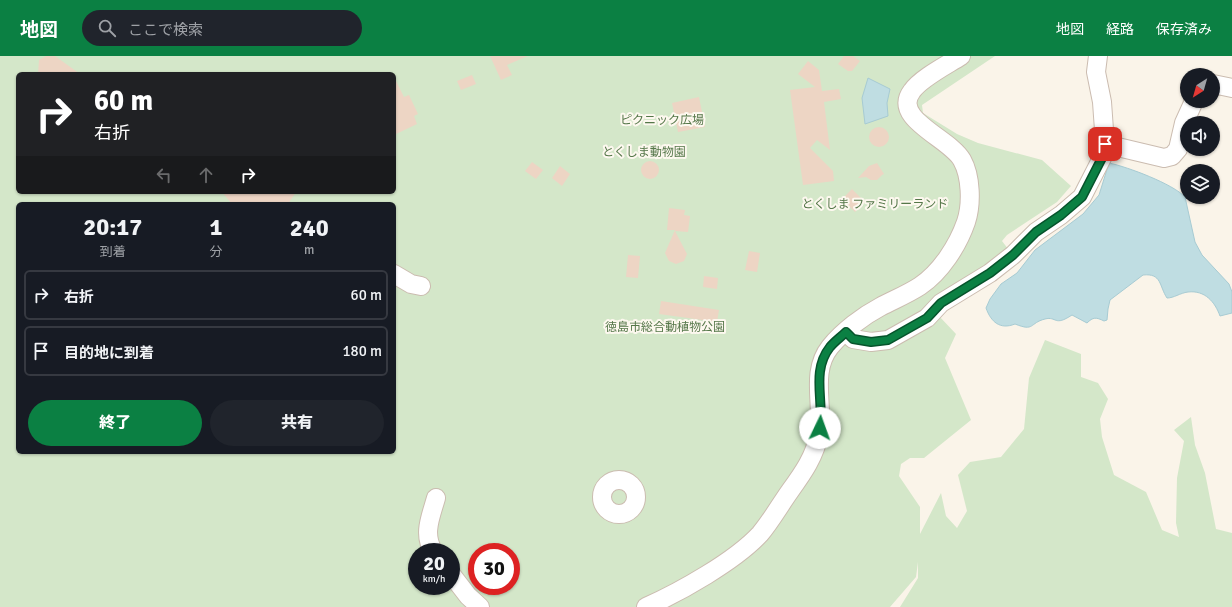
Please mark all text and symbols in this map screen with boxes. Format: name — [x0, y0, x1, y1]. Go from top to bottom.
search box — [82, 10, 362, 46]
icon: search — [96, 17, 118, 39]
text: 地図 — [20, 18, 58, 42]
text: ここで検索 — [128, 21, 203, 39]
text: 地図 — [1056, 21, 1084, 38]
text: 経路 — [1106, 21, 1134, 38]
text: 保存済み — [1156, 21, 1212, 38]
north arrow — [1180, 68, 1220, 108]
map controls — [1180, 68, 1220, 204]
text: 60 m — [94, 84, 153, 118]
icon: right — [28, 88, 80, 140]
park label: ピクニック広場 — [620, 113, 704, 128]
button: sound — [1180, 116, 1220, 156]
text: 右折 — [94, 122, 130, 144]
pin — [1088, 127, 1122, 161]
icon: arrive — [1094, 133, 1116, 155]
park label: とくしま動物園 — [602, 145, 686, 160]
icon: left — [153, 164, 175, 186]
icon: ahead — [195, 164, 217, 186]
icon: right — [237, 164, 259, 186]
button: layers — [1180, 164, 1220, 204]
park label: とくしま ファミリーランド — [802, 197, 948, 212]
text: 20:17 — [83, 212, 142, 242]
text: 1 — [210, 212, 222, 242]
text: 240 — [290, 213, 329, 243]
text: m — [304, 242, 314, 258]
text: 到着 — [100, 244, 126, 260]
text: 分 — [209, 244, 223, 260]
icon: right — [30, 284, 52, 306]
text: 60 m — [351, 286, 382, 304]
text: 右折 — [64, 288, 94, 306]
park label: 徳島市総合動植物公園 — [605, 320, 725, 335]
icon: arrive — [30, 340, 52, 362]
text: 180 m — [342, 342, 382, 360]
text: 目的地に到着 — [64, 344, 154, 362]
button: 終了 — [28, 400, 202, 446]
button: 共有 — [210, 400, 384, 446]
position arrow — [799, 407, 841, 449]
speed limit sign: 30 — [468, 543, 520, 595]
text: 20 — [423, 551, 445, 576]
text: km/h — [423, 573, 445, 585]

